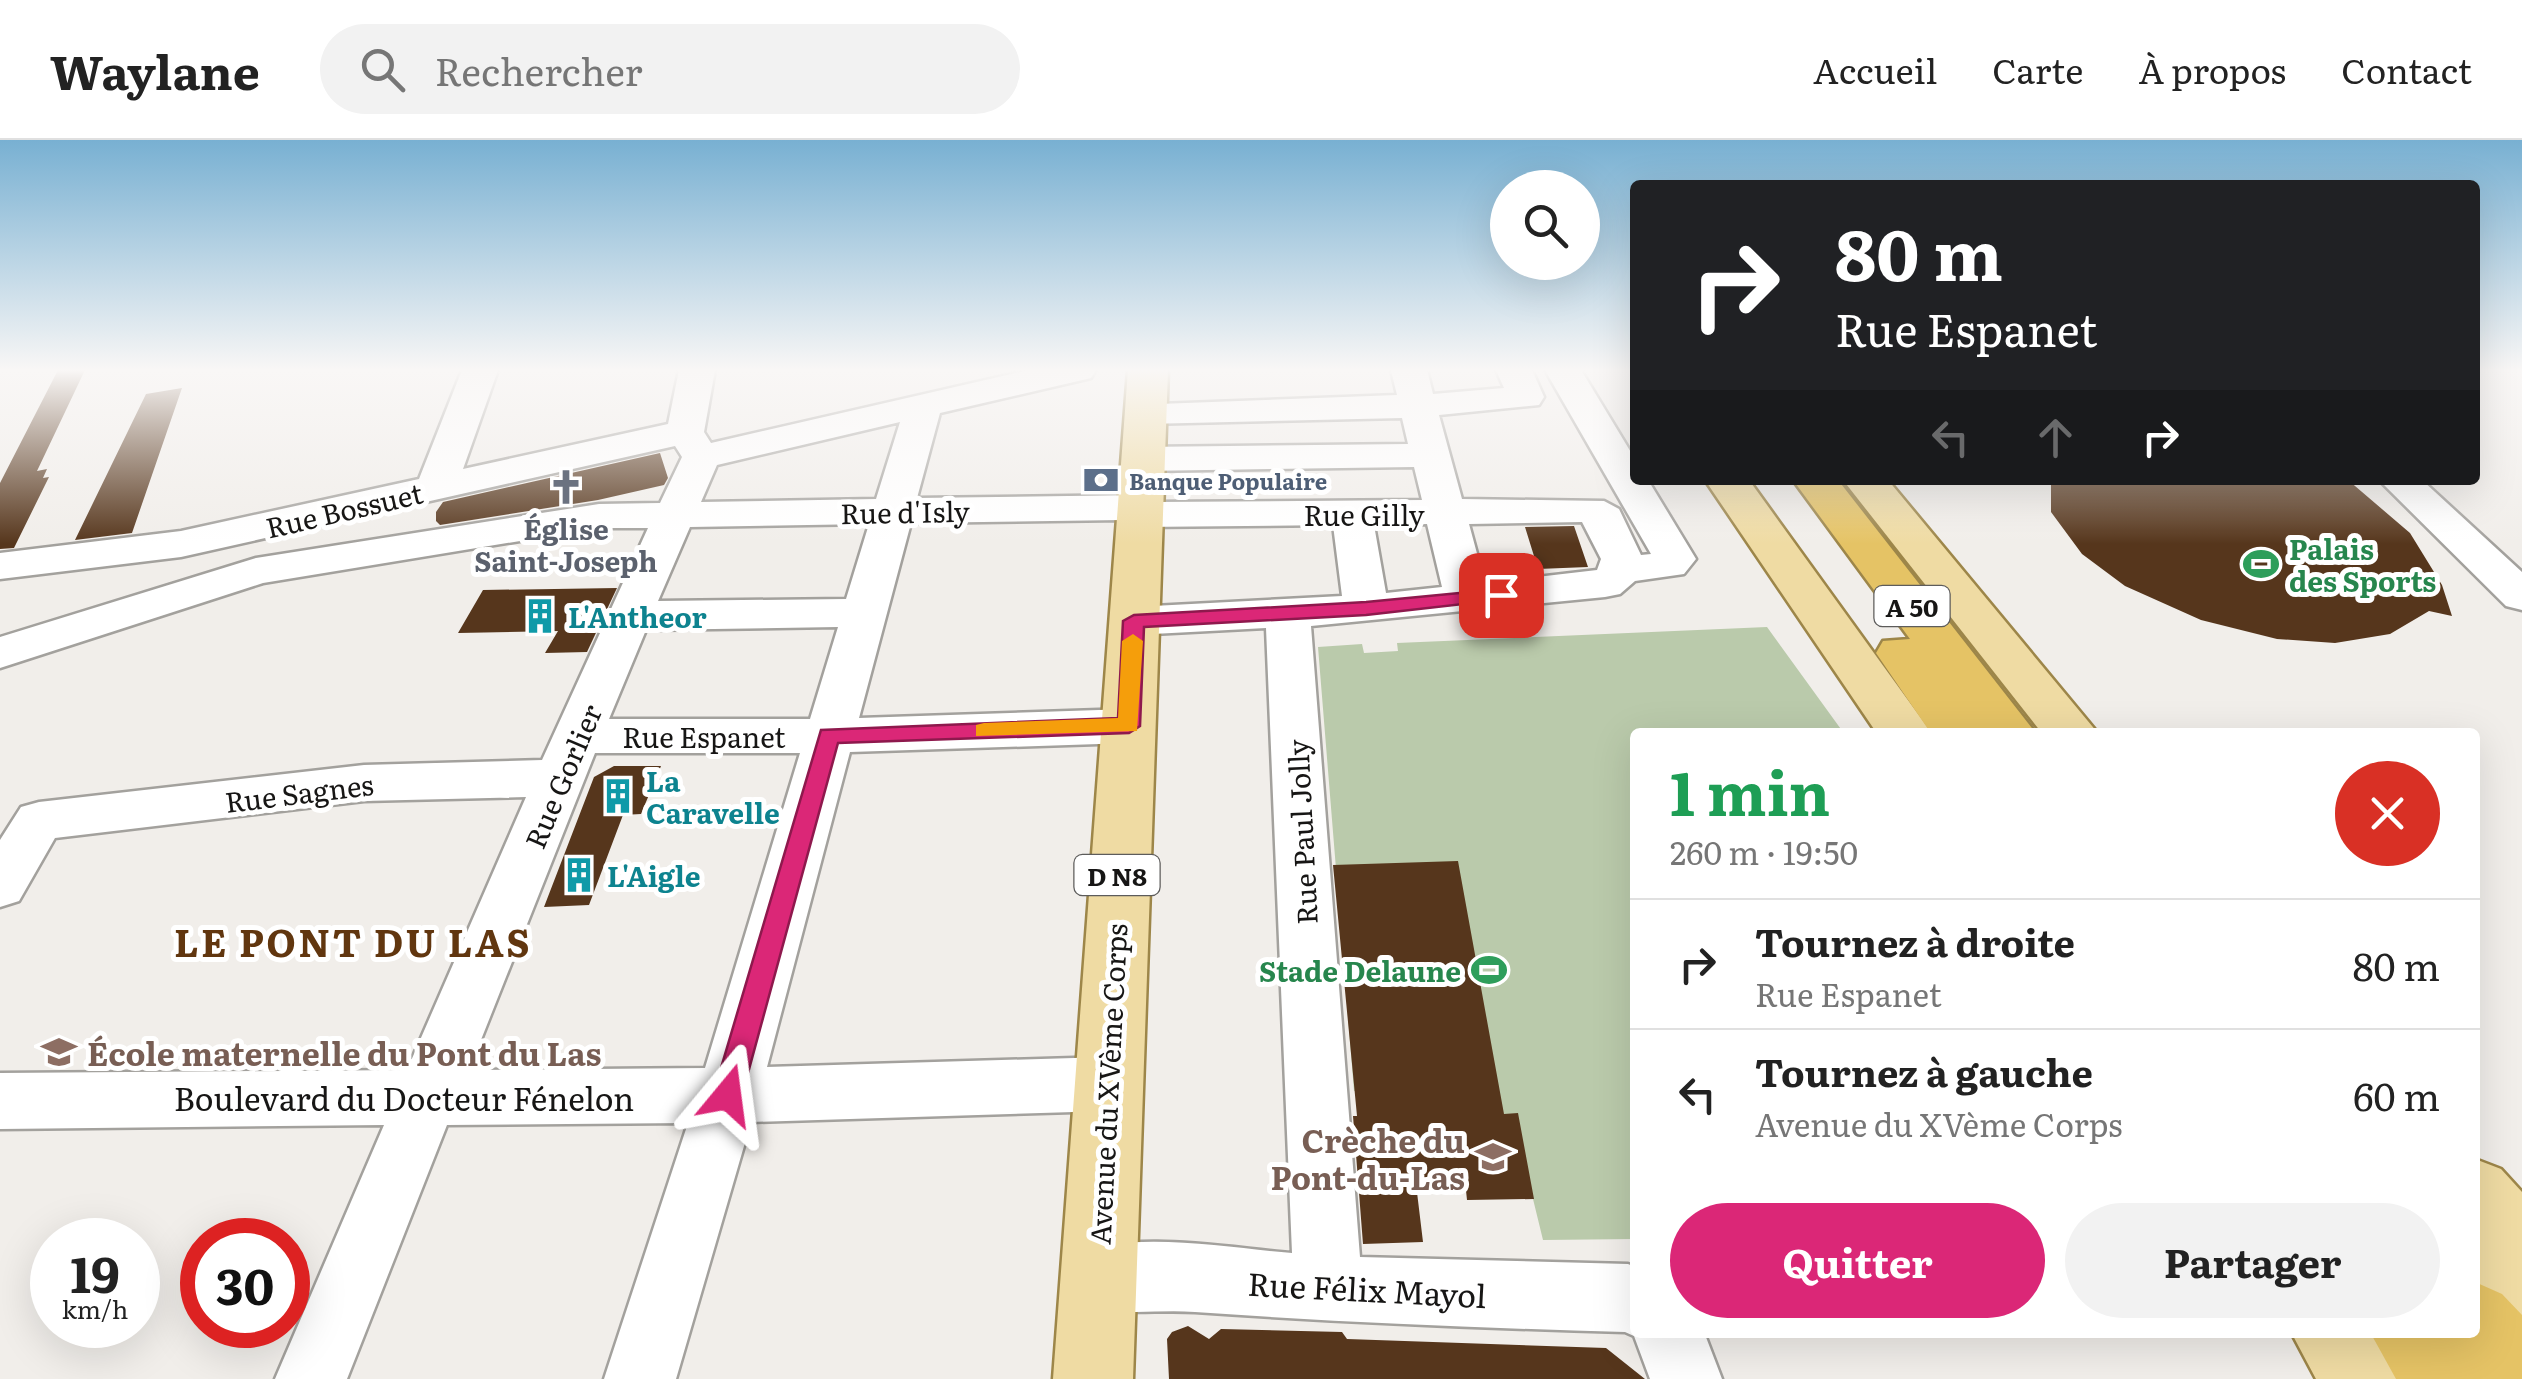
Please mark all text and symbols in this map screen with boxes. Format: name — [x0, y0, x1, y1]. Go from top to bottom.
search box — [320, 24, 1020, 114]
text: Waylane — [50, 34, 260, 105]
text: Rechercher — [435, 41, 642, 98]
icon: search — [355, 42, 410, 97]
text: Accueil — [1813, 43, 1937, 95]
text: Carte — [1992, 43, 2083, 95]
text: À propos — [2138, 43, 2286, 95]
text: Contact — [2341, 43, 2472, 95]
map controls — [1490, 170, 1600, 280]
button: search — [1490, 170, 1600, 280]
text: 80 m — [1835, 199, 2003, 303]
icon: right — [1670, 220, 1800, 350]
text: Rue Espanet — [1835, 294, 2097, 361]
icon: left — [1923, 410, 1978, 465]
icon: ahead — [2028, 410, 2083, 465]
icon: right — [2133, 410, 2188, 465]
bank icon: Banque Populaire — [1082, 461, 1120, 499]
place label: Banque Populaire — [1129, 464, 1327, 497]
church icon: Église Saint-Joseph — [547, 468, 585, 506]
street label: Rue Bossuet — [261, 470, 427, 547]
street label: Rue d'Isly — [840, 489, 971, 533]
street label: Rue Gilly — [1303, 493, 1425, 535]
place label: Église Saint-Joseph — [474, 507, 658, 581]
place label: Palais des Sports — [2289, 527, 2436, 601]
sports icon: Palais des Sports — [2242, 545, 2280, 583]
pin — [1459, 553, 1544, 638]
icon: arrive — [1474, 568, 1529, 623]
road number: A 50 — [1874, 586, 1950, 626]
place label: L'Antheor — [568, 595, 707, 637]
building icon: L'Antheor — [521, 597, 559, 635]
street label: Rue Gorlier — [513, 697, 612, 855]
street label: Rue Espanet — [622, 715, 786, 757]
street label: Rue Paul Jolly — [1275, 737, 1327, 926]
text: 1 min — [1670, 745, 1830, 834]
place label: La Caravelle — [646, 759, 780, 833]
button: close — [2335, 761, 2440, 866]
street label: Rue Sagnes — [222, 762, 376, 822]
building icon: La Caravelle — [599, 777, 637, 815]
text: 260 m · 19:50 — [1670, 827, 1858, 875]
place label: L'Aigle — [607, 854, 701, 896]
road number: D N8 — [1074, 855, 1160, 895]
building icon: L'Aigle — [560, 856, 598, 894]
district label: LE PONT DU LAS — [174, 912, 532, 969]
text: Tournez à droite — [1755, 912, 2075, 969]
street label: Avenue du XVème Corps — [1078, 922, 1136, 1246]
text: 80 m — [2353, 936, 2440, 993]
icon: right — [1670, 937, 1725, 992]
place label: Stade Delaune — [1259, 949, 1461, 991]
sports icon: Stade Delaune — [1470, 951, 1508, 989]
text: Rue Espanet — [1755, 969, 1942, 1017]
place label: École maternelle du Pont du Las — [87, 1028, 602, 1076]
school or university icon: École maternelle du Pont du Las — [40, 1033, 78, 1071]
text: Tournez à gauche — [1755, 1042, 2093, 1099]
position arrow — [676, 1043, 780, 1147]
text: 60 m — [2353, 1066, 2440, 1123]
icon: left — [1670, 1067, 1725, 1122]
street label: Boulevard du Docteur Fénelon — [174, 1073, 634, 1121]
text: Avenue du XVème Corps — [1755, 1099, 2122, 1147]
place label: Crèche du Pont-du-Las — [1270, 1115, 1465, 1200]
school or university icon: Crèche du Pont-du-Las — [1474, 1138, 1512, 1176]
button: Quitter — [1670, 1203, 2045, 1318]
button: Partager — [2065, 1203, 2440, 1318]
speed limit sign: 30 — [180, 1218, 310, 1348]
text: 19 — [70, 1234, 120, 1308]
street label: Rue Félix Mayol — [1246, 1258, 1488, 1318]
text: km/h — [62, 1290, 128, 1327]

